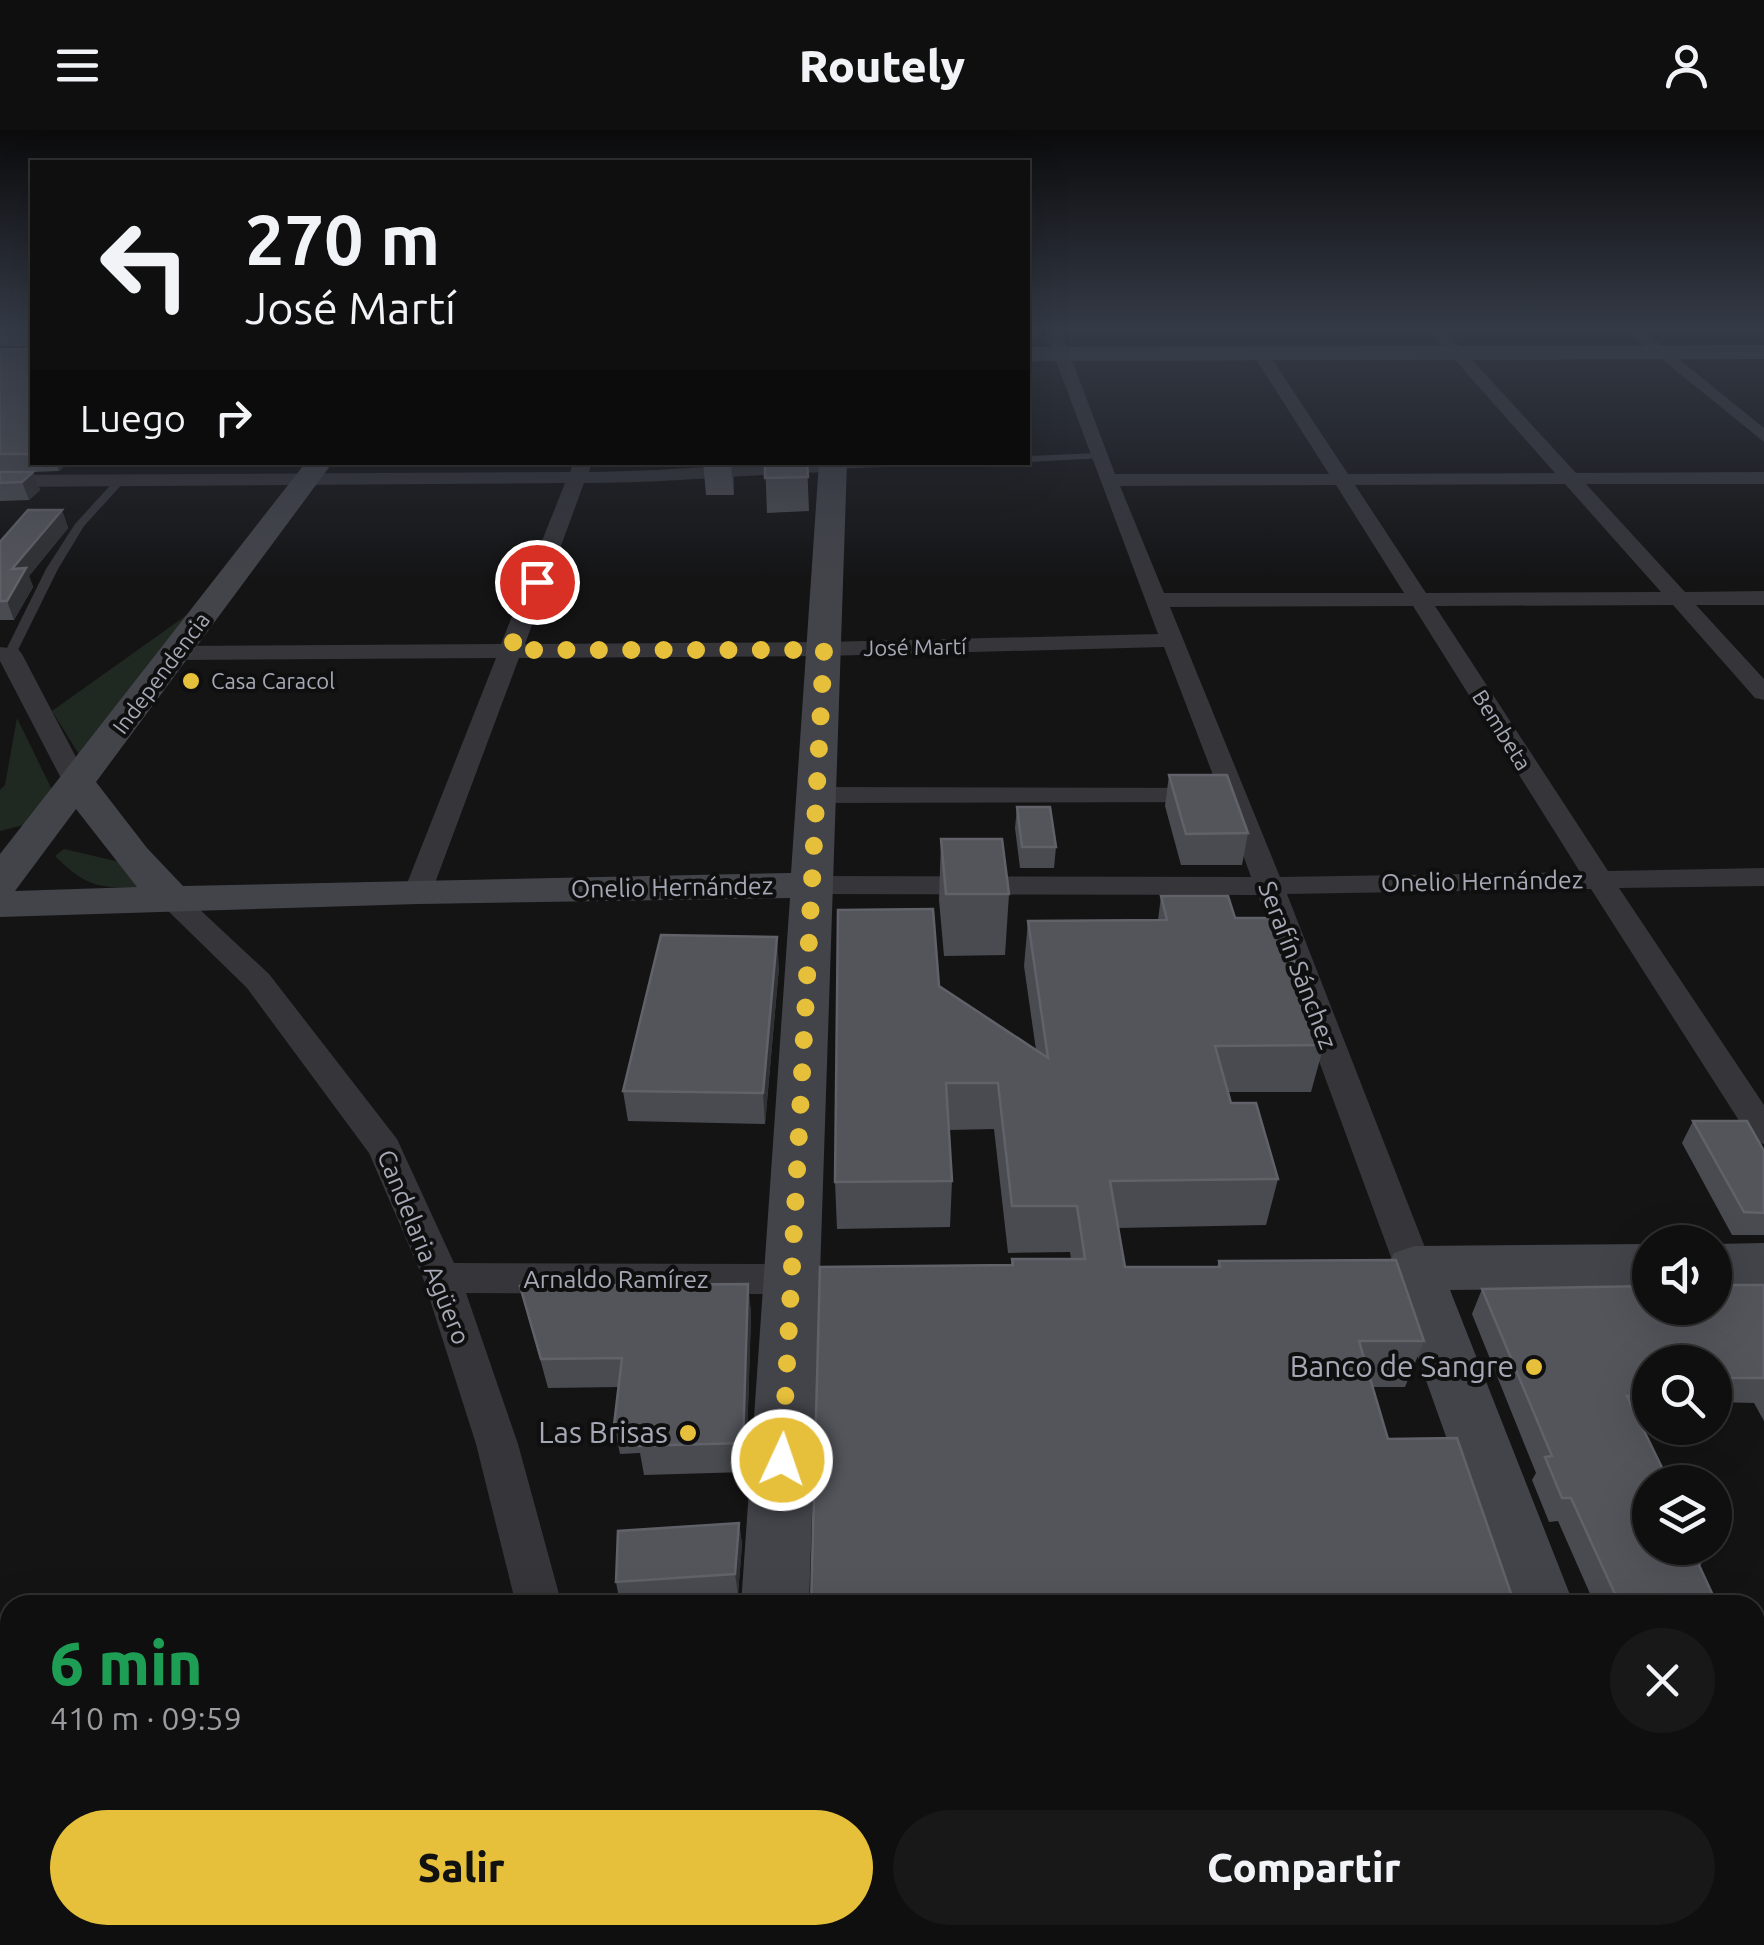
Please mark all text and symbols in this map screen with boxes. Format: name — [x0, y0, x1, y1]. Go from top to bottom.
icon: menu — [50, 38, 105, 93]
icon: person — [1659, 38, 1714, 93]
text: Routely — [799, 40, 965, 91]
icon: left — [80, 200, 210, 330]
text: 270 m — [245, 200, 440, 278]
text: José Martí — [245, 282, 456, 333]
icon: right — [206, 390, 261, 445]
text: Luego — [80, 397, 186, 439]
pin — [495, 540, 580, 625]
icon: arrive — [510, 555, 565, 610]
street label: Independencia — [107, 607, 214, 738]
street label: José Martí — [863, 633, 967, 660]
place label: Casa Caracol — [211, 668, 335, 693]
marker: Casa Caracol — [180, 670, 202, 692]
street label: Bembeta — [1468, 685, 1537, 775]
street label: Onelio Hernández — [1381, 865, 1583, 897]
street label: Onelio Hernández — [571, 871, 773, 903]
street label: Serafín Sánchez — [1253, 877, 1343, 1053]
street label: Candelaria Agüero — [372, 1146, 476, 1348]
map controls — [1632, 1225, 1732, 1565]
button: sound — [1632, 1225, 1732, 1325]
street label: Arnaldo Ramírez — [523, 1265, 709, 1293]
button: search — [1632, 1345, 1732, 1445]
place label: Banco de Sangre — [1290, 1349, 1514, 1383]
marker: Banco de Sangre — [1523, 1356, 1545, 1378]
position arrow — [730, 1408, 834, 1512]
place label: Las Brisas — [538, 1415, 668, 1449]
marker: Las Brisas — [677, 1422, 699, 1444]
button: layers — [1632, 1465, 1732, 1565]
button: close — [1610, 1628, 1715, 1733]
text: 6 min — [50, 1629, 203, 1696]
text: 410 m · 09:59 — [50, 1700, 242, 1736]
button: Salir — [50, 1810, 873, 1925]
button: Compartir — [893, 1810, 1715, 1925]

